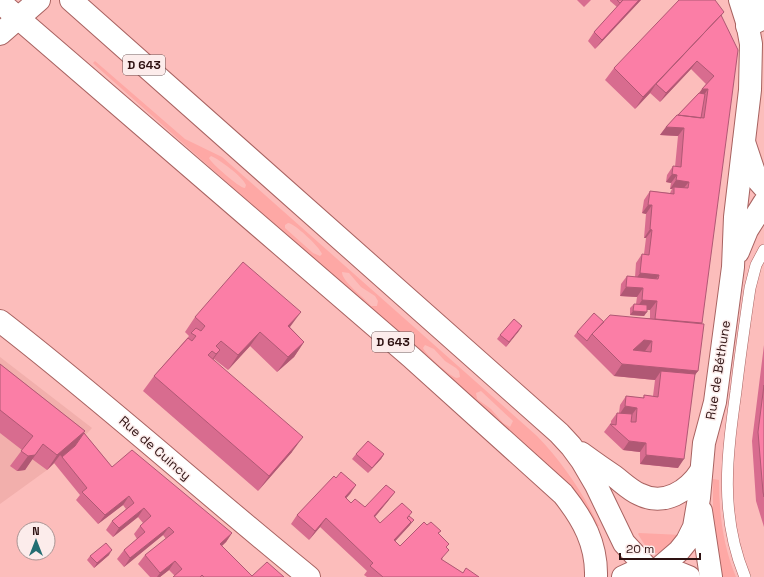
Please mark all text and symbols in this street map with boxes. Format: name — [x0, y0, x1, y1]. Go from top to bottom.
road number: D 643 — [123, 55, 165, 75]
street label: Rue de Béthune — [702, 319, 734, 421]
road number: D 643 — [372, 332, 414, 352]
street label: Rue de Cuincy — [116, 412, 194, 484]
north arrow — [16, 521, 56, 561]
text: N — [32, 524, 40, 538]
scale bar — [620, 535, 700, 561]
text: 20 m — [626, 541, 654, 557]

